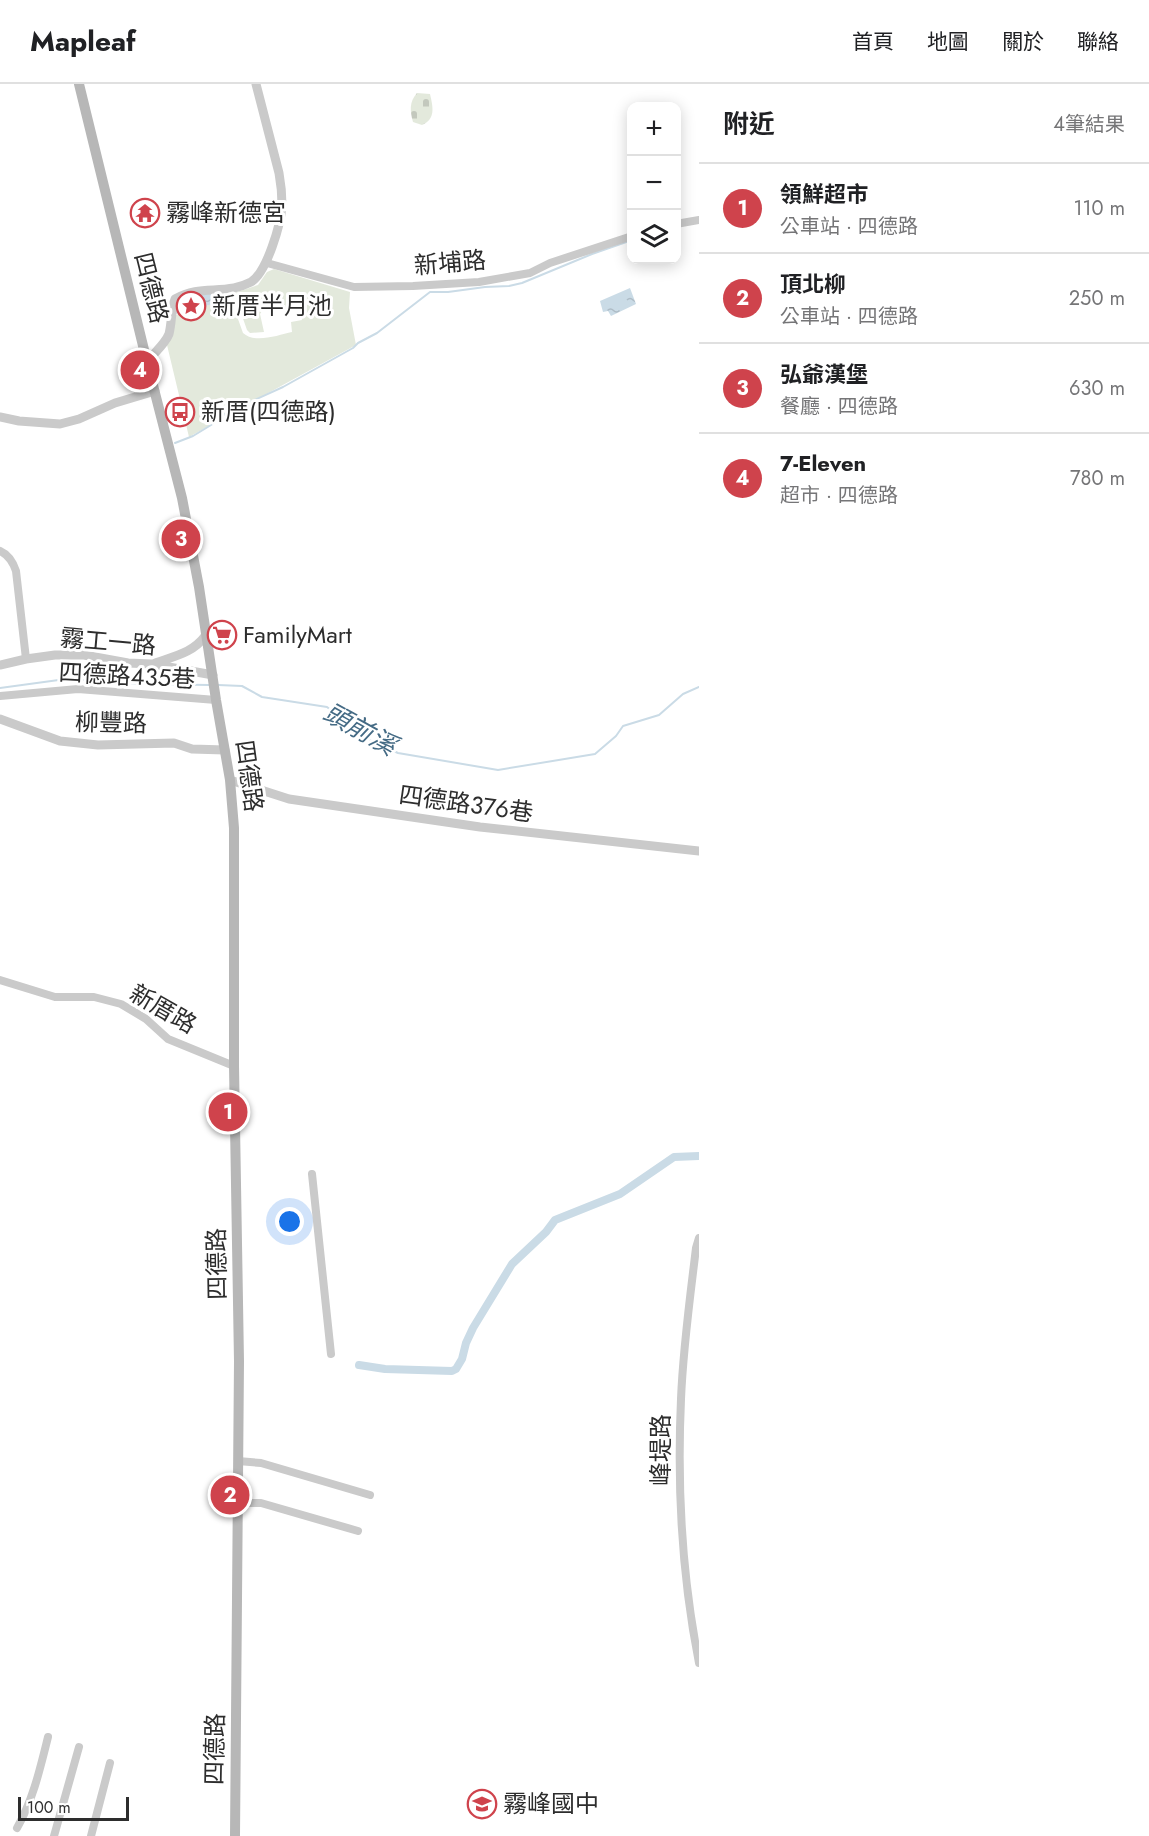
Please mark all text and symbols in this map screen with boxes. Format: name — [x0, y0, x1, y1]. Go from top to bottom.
text: Mapleaf — [30, 21, 136, 62]
text: 首頁 — [852, 27, 894, 57]
text: 地圖 — [927, 27, 969, 57]
text: 關於 — [1002, 27, 1044, 57]
text: 聯絡 — [1077, 27, 1119, 57]
map controls — [627, 102, 681, 264]
button: + — [627, 102, 681, 156]
text: 附近 — [723, 105, 775, 143]
text: 4筆結果 — [1053, 110, 1125, 139]
button: − — [627, 156, 681, 210]
text: 領鮮超市 — [780, 178, 868, 210]
text: 1 — [737, 194, 748, 223]
text: 110 m — [1073, 194, 1125, 223]
place label: 霧峰新德宮 — [166, 195, 286, 230]
temple icon: 霧峰新德宮 — [129, 197, 161, 229]
button: layers — [627, 210, 681, 264]
text: 公車站 · 四德路 — [780, 212, 918, 241]
street label: 新埔路 — [413, 242, 487, 283]
street label: 四德路 — [126, 249, 177, 327]
text: 頂北柳 — [780, 268, 846, 300]
text: 2 — [736, 284, 749, 313]
text: 250 m — [1069, 284, 1125, 313]
place label: 新厝半月池 — [212, 288, 332, 323]
place icon: 新厝半月池 — [175, 290, 207, 322]
text: 公車站 · 四德路 — [780, 302, 918, 331]
pin: 4 — [120, 348, 160, 392]
text: 弘爺漢堡 — [780, 358, 868, 390]
text: 3 — [736, 374, 749, 403]
text: 630 m — [1069, 374, 1125, 403]
text: 餐廳 · 四德路 — [780, 392, 898, 421]
place label: 新厝(四德路) — [201, 394, 336, 429]
bus stop icon: 新厝(四德路) — [164, 396, 196, 428]
text: 7-Eleven — [780, 447, 866, 479]
text: 4 — [736, 464, 749, 493]
text: 780 m — [1070, 464, 1125, 493]
text: 超市 · 四德路 — [780, 481, 898, 510]
pin: 3 — [162, 516, 201, 562]
place label: FamilyMart — [243, 617, 352, 652]
supermarket icon: FamilyMart — [206, 619, 238, 651]
street label: 霧工一路 — [59, 620, 157, 663]
street label: 四德路435巷 — [58, 654, 196, 697]
water label: 頭前溪 — [317, 693, 407, 766]
street label: 柳豐路 — [75, 704, 147, 741]
street label: 四德路 — [227, 738, 272, 814]
street label: 四德路376巷 — [397, 777, 535, 830]
street label: 新厝路 — [123, 975, 203, 1042]
pin: 1 — [208, 1090, 248, 1134]
your location — [275, 1207, 304, 1236]
street label: 四德路 — [198, 1228, 235, 1300]
street label: 峰堤路 — [643, 1414, 678, 1486]
pin: 2 — [210, 1472, 250, 1518]
street label: 四德路 — [196, 1713, 233, 1785]
place label: 霧峰國中 — [503, 1786, 599, 1821]
school or university icon: 霧峰國中 — [466, 1788, 498, 1820]
scale bar — [18, 1794, 129, 1822]
text: 100 m — [27, 1796, 71, 1819]

